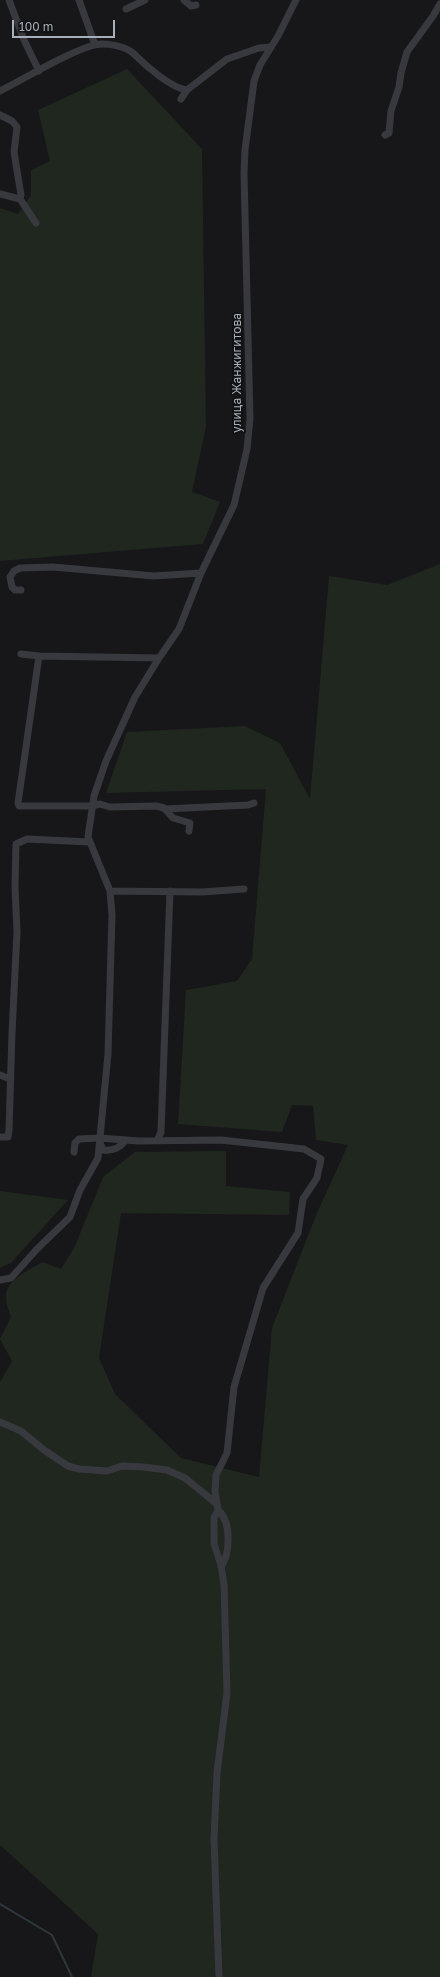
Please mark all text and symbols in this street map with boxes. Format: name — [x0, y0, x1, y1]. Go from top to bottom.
scale bar — [14, 12, 117, 38]
text: 100 m — [19, 19, 53, 34]
street label: улица Жанжигитова — [230, 313, 244, 433]

